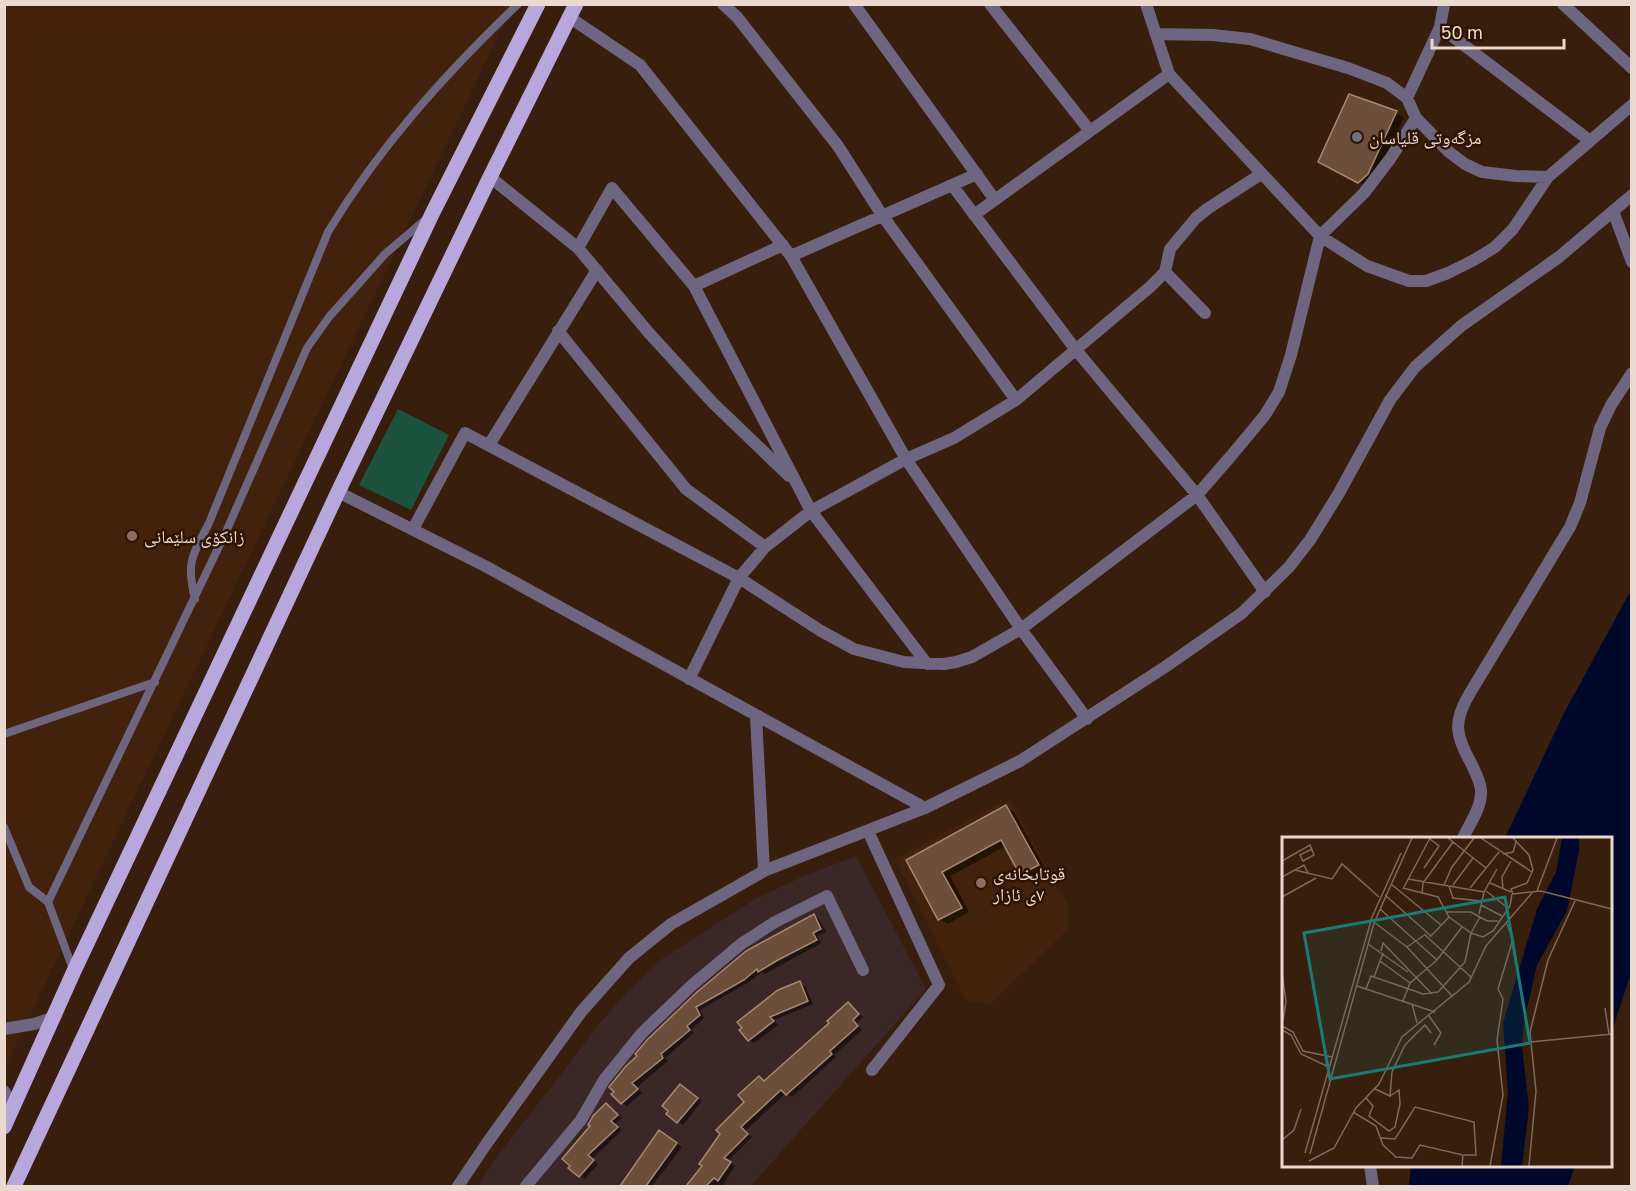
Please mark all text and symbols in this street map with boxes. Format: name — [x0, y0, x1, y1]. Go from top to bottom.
scale bar — [1432, 12, 1564, 50]
text: 50 m — [1441, 21, 1483, 43]
place label: مزگەوتی قلیاسان — [1369, 126, 1482, 149]
marker: مزگەوتی قلیاسان — [1350, 130, 1364, 144]
place label: زانکۆی سلێمانی — [144, 525, 245, 548]
marker: زانکۆی سلێمانی — [125, 529, 139, 543]
inset map — [1282, 837, 1612, 1167]
place label: قوتابخانەی ٧ی ئازار — [992, 862, 1065, 906]
marker: قوتابخانەی ٧ی ئازار — [974, 876, 988, 890]

